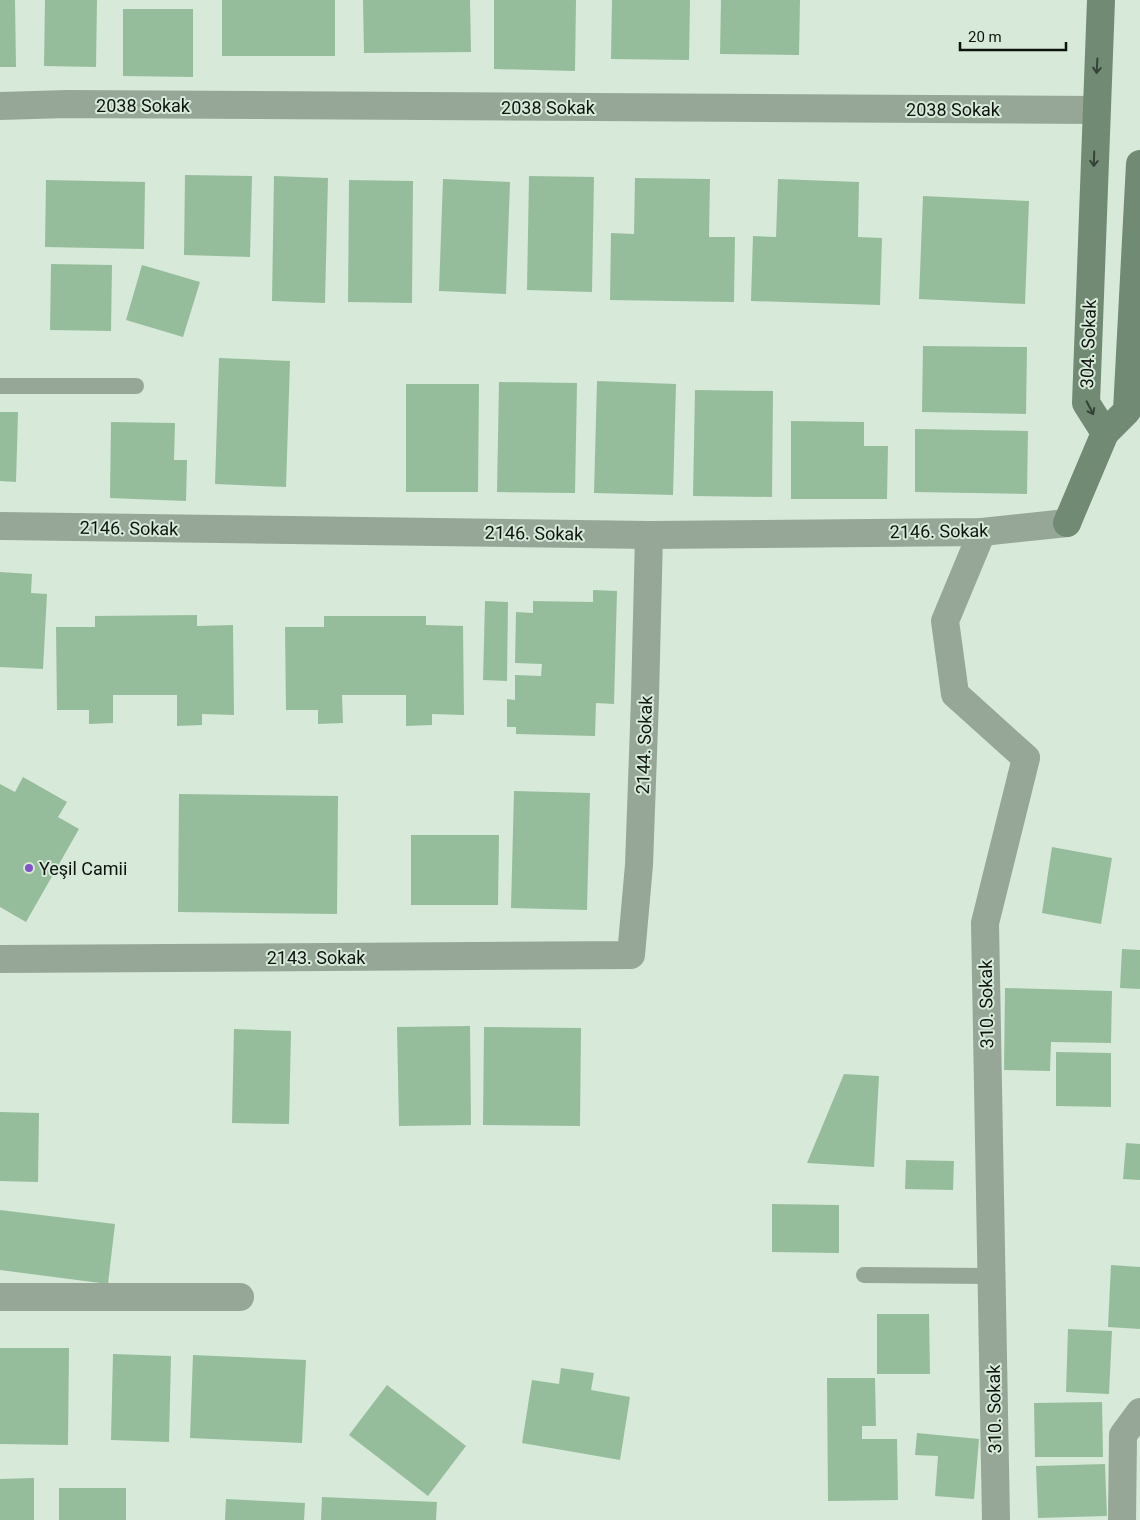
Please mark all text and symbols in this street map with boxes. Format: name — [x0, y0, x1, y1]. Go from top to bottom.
scale bar — [960, 20, 1066, 52]
text: 20 m — [968, 28, 1002, 46]
one-way arrow — [1093, 58, 1102, 74]
street label: 2038 Sokak — [96, 95, 191, 116]
street label: 2038 Sokak — [501, 97, 596, 118]
street label: 2038 Sokak — [906, 99, 1001, 120]
one-way arrow — [1089, 150, 1099, 167]
street label: 304. Sokak — [1076, 299, 1100, 389]
one-way arrow — [1085, 400, 1095, 415]
street label: 2146. Sokak — [79, 517, 179, 539]
street label: 2146. Sokak — [889, 520, 989, 542]
street label: 2146. Sokak — [484, 522, 584, 544]
street label: 2144. Sokak — [632, 694, 656, 795]
place label: Yeşil Camii — [39, 858, 127, 879]
marker: Yeşil Camii — [23, 862, 35, 874]
street label: 2143. Sokak — [267, 947, 366, 968]
street label: 310. Sokak — [975, 959, 997, 1048]
street label: 310. Sokak — [983, 1364, 1005, 1453]

